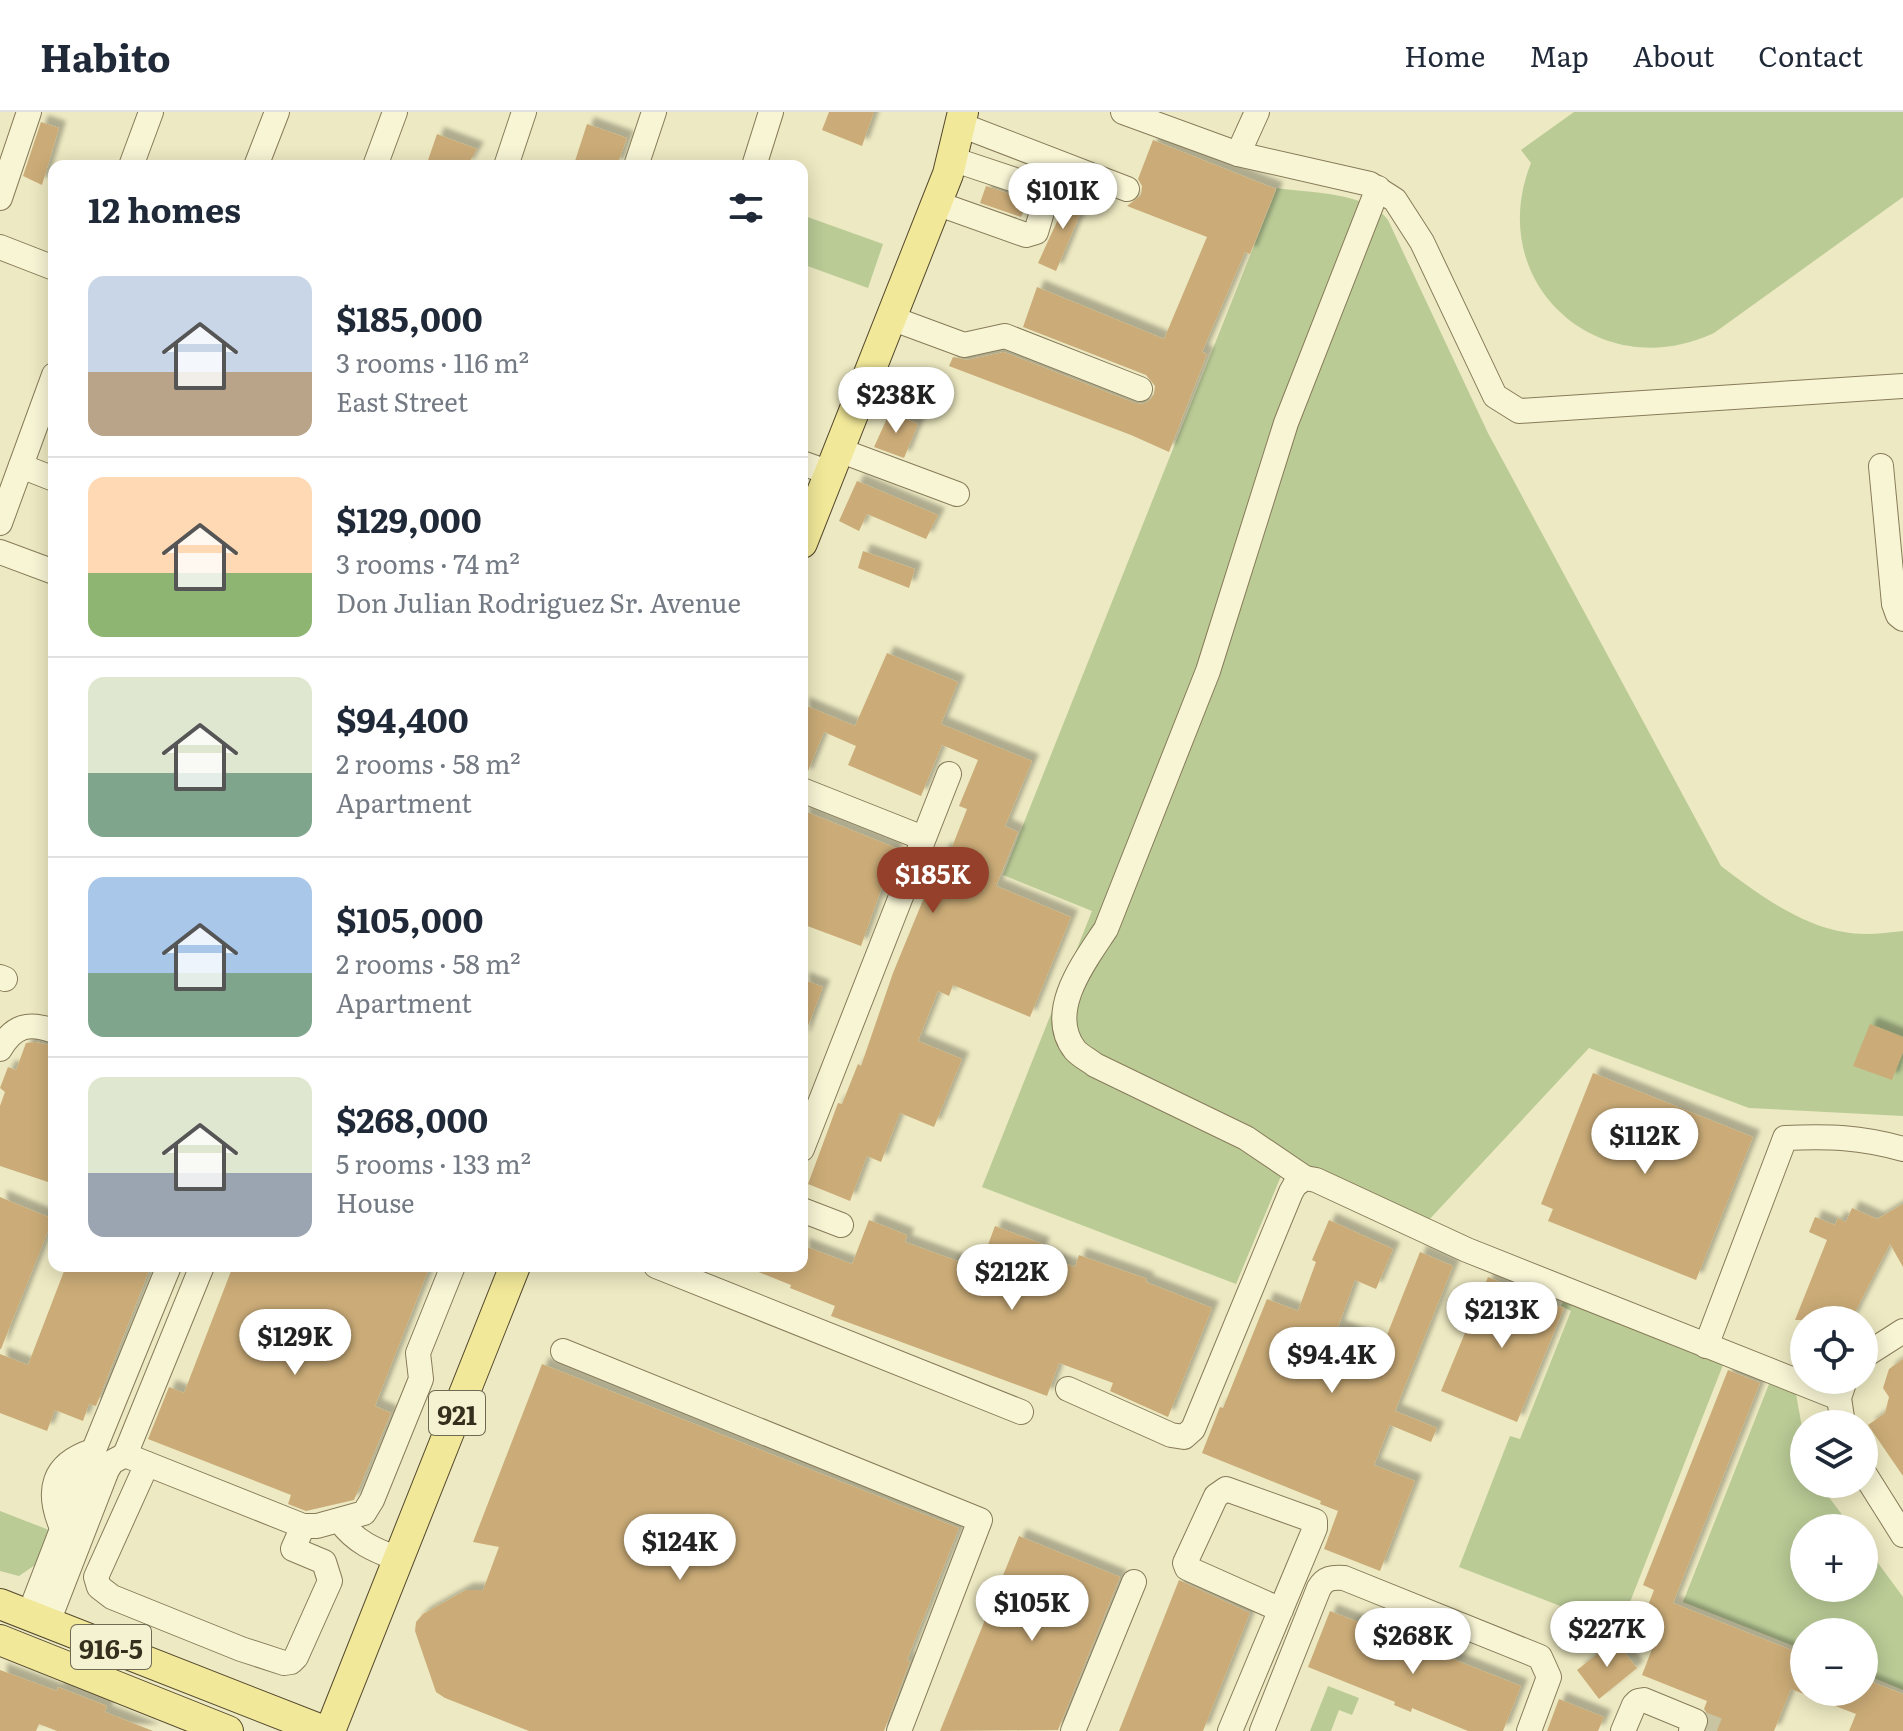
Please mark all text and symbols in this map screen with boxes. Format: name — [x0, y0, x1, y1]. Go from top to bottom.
text: Habito — [40, 27, 171, 84]
text: Home — [1404, 34, 1485, 76]
text: Map — [1529, 34, 1589, 76]
text: About — [1633, 34, 1714, 76]
text: Contact — [1758, 34, 1863, 76]
pin: $101K — [1007, 163, 1119, 231]
text: $101K — [1026, 169, 1100, 208]
text: 12 homes — [88, 183, 241, 233]
icon: filters — [724, 186, 768, 230]
text: $185,000 — [336, 292, 483, 342]
icon: home — [152, 308, 248, 404]
text: 3 rooms · 116 m² — [336, 342, 529, 381]
pin: $238K — [840, 367, 952, 435]
text: $238K — [856, 373, 936, 412]
text: East Street — [336, 381, 468, 420]
text: $129,000 — [336, 493, 482, 543]
icon: home — [152, 509, 248, 605]
text: 3 rooms · 74 m² — [336, 543, 520, 582]
text: Don Julian Rodriguez Sr. Avenue — [336, 582, 741, 621]
text: $94,400 — [336, 693, 469, 743]
icon: home — [152, 709, 248, 805]
text: 2 rooms · 58 m² — [336, 743, 521, 782]
text: Apartment — [336, 782, 472, 821]
pin: $185K — [877, 847, 989, 915]
text: $185K — [895, 853, 971, 892]
text: $105,000 — [336, 893, 484, 943]
icon: home — [152, 909, 248, 1005]
text: 2 rooms · 58 m² — [336, 943, 521, 982]
text: Apartment — [336, 982, 472, 1021]
text: $268,000 — [336, 1093, 488, 1143]
pin: $112K — [1589, 1108, 1701, 1176]
icon: home — [152, 1109, 248, 1205]
text: $112K — [1609, 1114, 1681, 1153]
text: 5 rooms · 133 m² — [336, 1143, 531, 1182]
text: House — [336, 1182, 414, 1221]
pin: $212K — [956, 1244, 1068, 1312]
text: $212K — [975, 1250, 1049, 1289]
pin: $213K — [1446, 1282, 1558, 1350]
text: $213K — [1464, 1288, 1540, 1327]
map controls — [1790, 1306, 1878, 1706]
button: locate — [1790, 1306, 1878, 1394]
pin: $129K — [239, 1309, 351, 1377]
text: $129K — [257, 1315, 333, 1354]
pin: $94.4K — [1267, 1327, 1397, 1395]
text: $94.4K — [1287, 1333, 1377, 1372]
road number: 921 — [429, 1391, 485, 1435]
button: layers — [1790, 1410, 1878, 1498]
pin: $124K — [624, 1514, 736, 1582]
button: + — [1790, 1514, 1878, 1602]
text: $124K — [642, 1520, 718, 1559]
pin: $105K — [976, 1575, 1088, 1643]
text: $105K — [994, 1581, 1070, 1620]
pin: $227K — [1551, 1601, 1663, 1669]
text: $227K — [1568, 1607, 1646, 1646]
pin: $268K — [1357, 1608, 1469, 1676]
text: $268K — [1373, 1614, 1453, 1653]
button: − — [1790, 1618, 1878, 1706]
road number: 916-5 — [71, 1625, 151, 1669]

